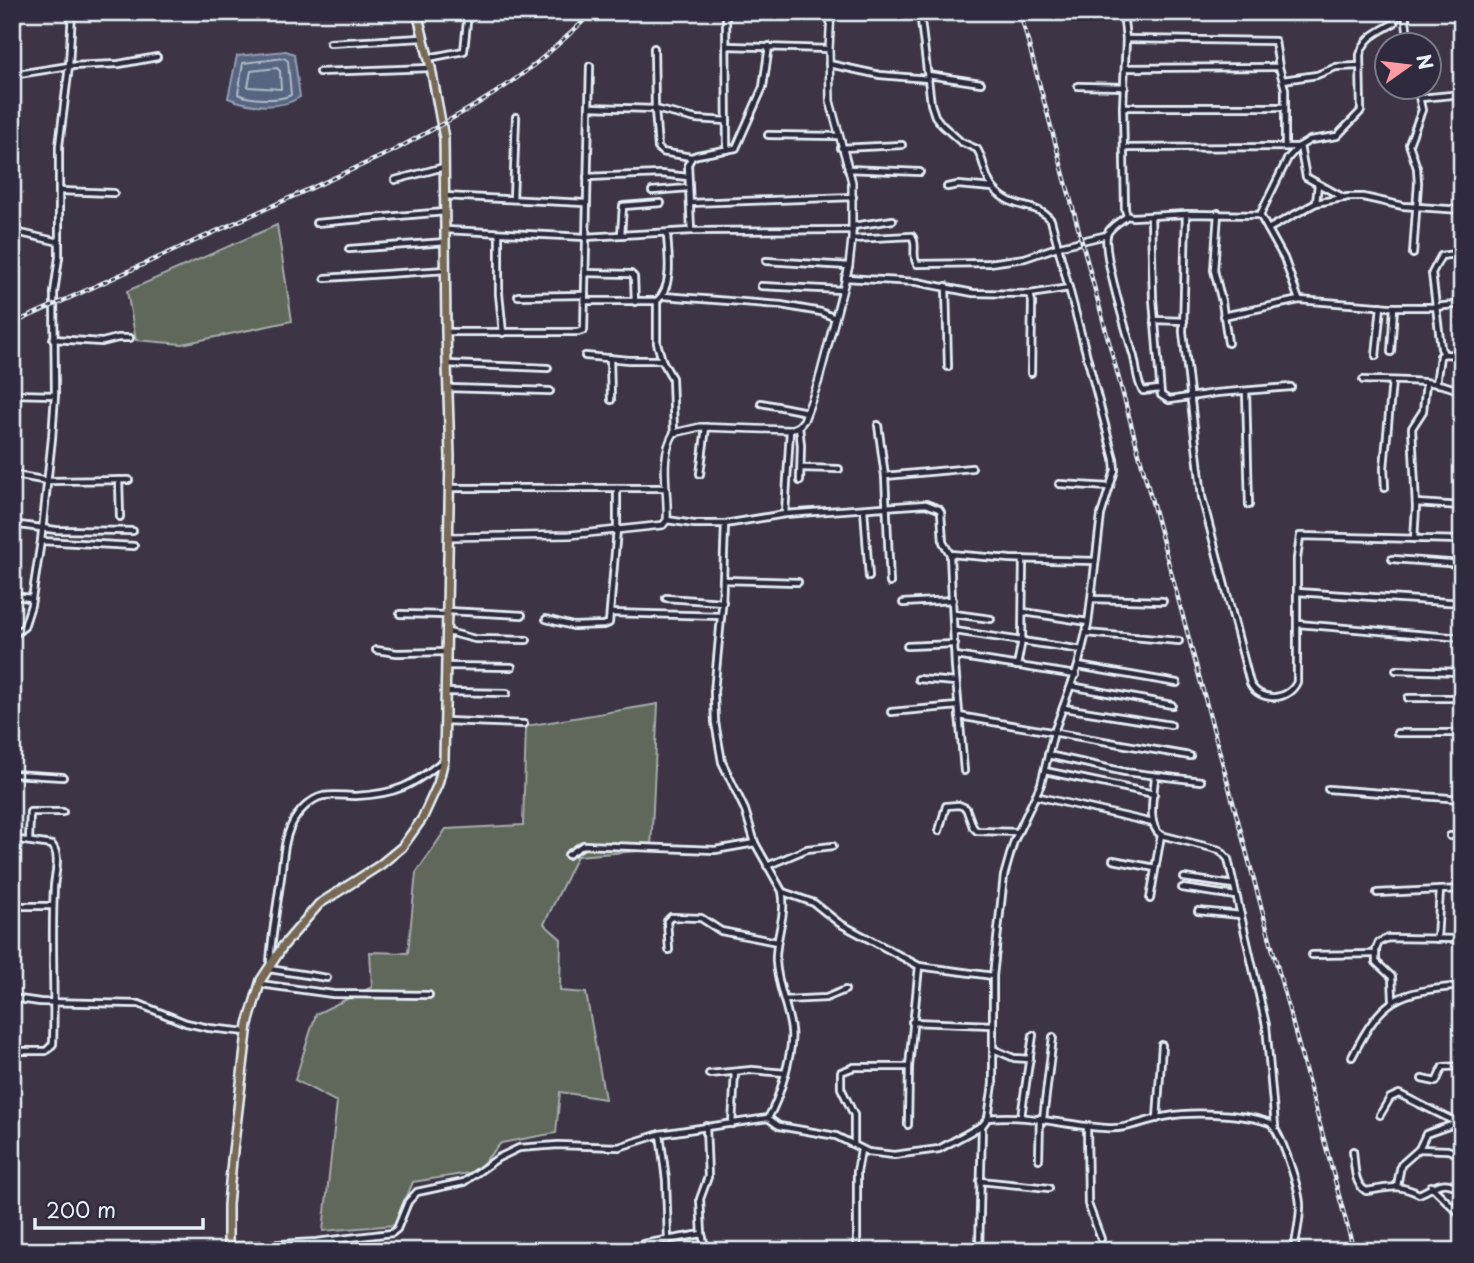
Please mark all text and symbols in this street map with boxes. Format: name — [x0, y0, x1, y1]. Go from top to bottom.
north arrow — [1372, 32, 1442, 102]
text: N — [1410, 51, 1441, 72]
scale bar — [35, 1186, 203, 1230]
text: 200 m — [46, 1193, 116, 1225]

